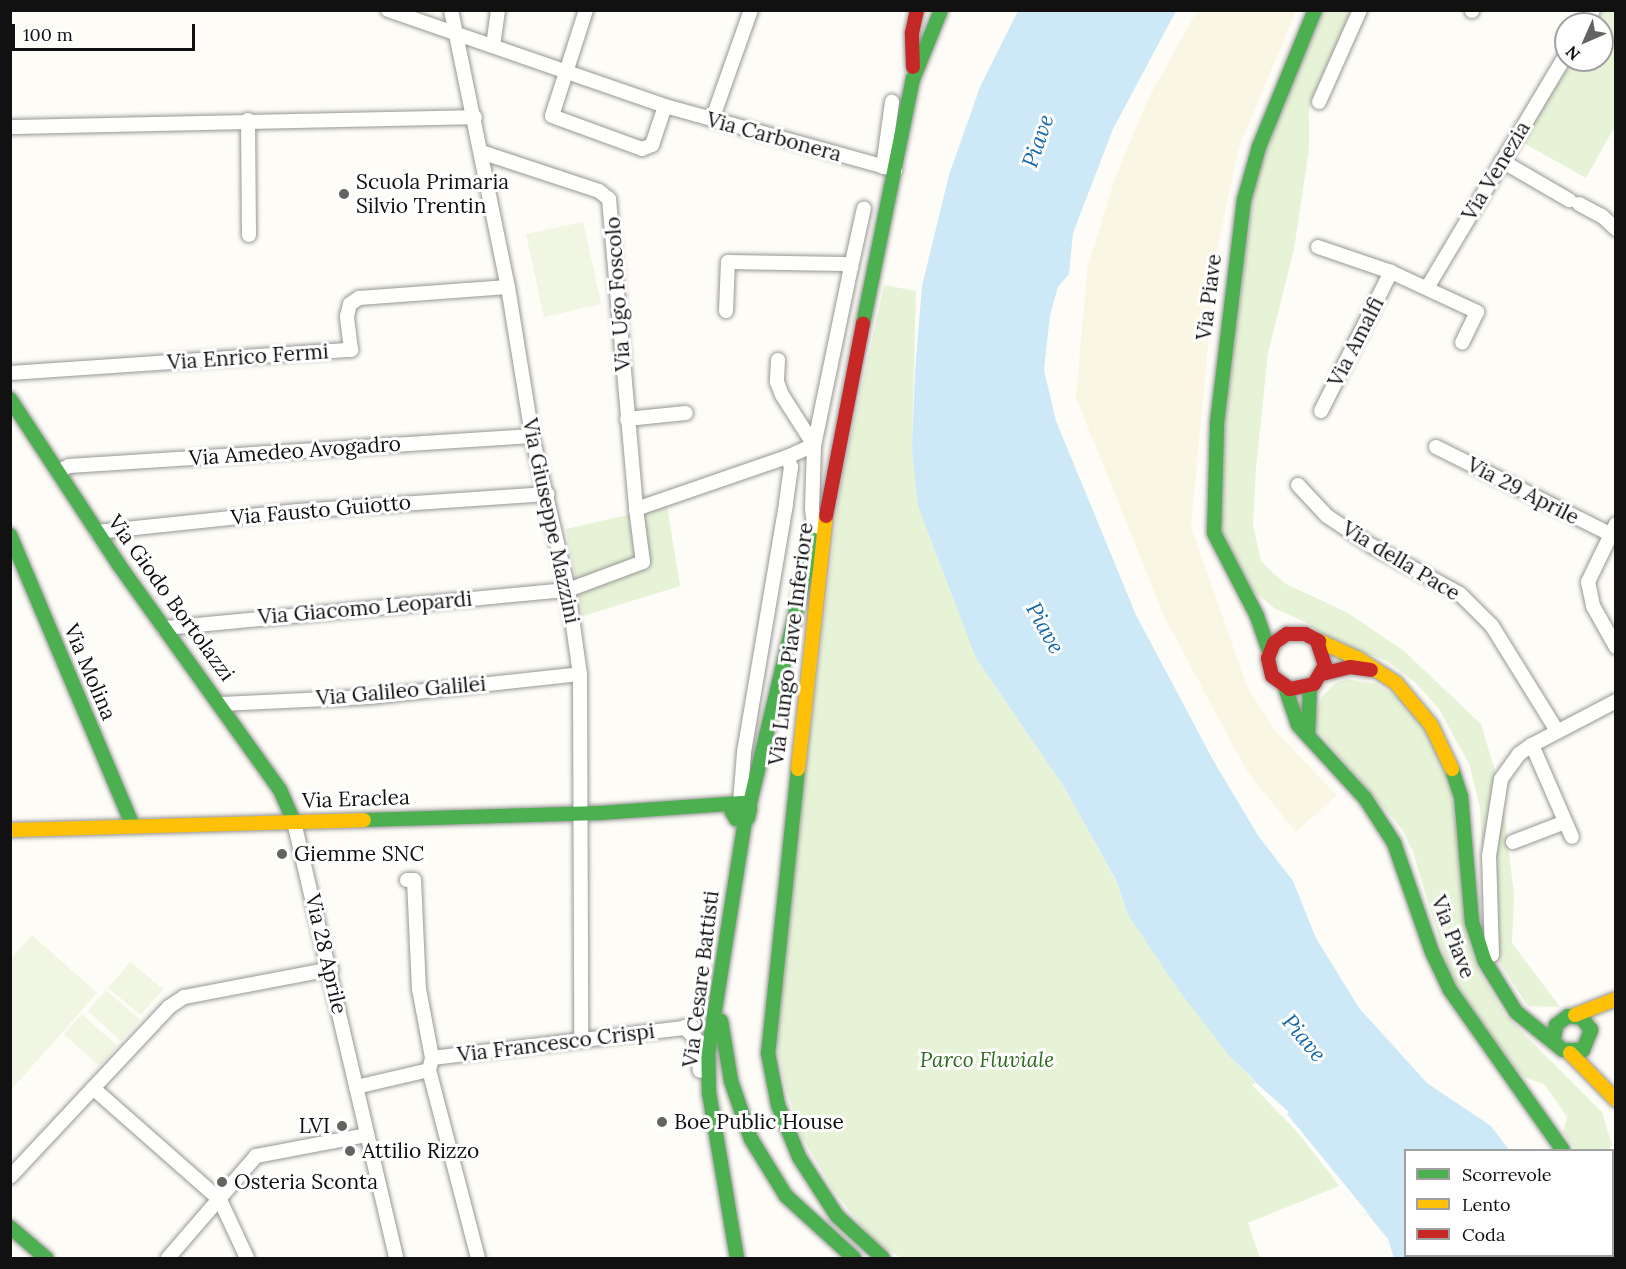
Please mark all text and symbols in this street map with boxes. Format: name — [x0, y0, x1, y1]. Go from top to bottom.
scale bar — [15, 12, 198, 50]
north arrow — [1554, 12, 1614, 72]
text: 100 m — [23, 23, 73, 46]
text: N — [1561, 42, 1584, 65]
street label: Via Carbonera — [704, 107, 844, 167]
water label: Piave — [1017, 111, 1059, 171]
street label: Via Venezia — [1456, 117, 1536, 225]
place label: Scuola Primaria Silvio Trentin — [356, 169, 509, 219]
marker: Scuola Primaria Silvio Trentin — [337, 187, 351, 201]
street label: Via Ugo Foscolo — [600, 216, 636, 372]
street label: Via Piave — [1191, 252, 1227, 342]
street label: Via Amalfi — [1323, 293, 1389, 391]
street label: Via Enrico Fermi — [166, 339, 330, 375]
street label: Via Giuseppe Mazzini — [517, 416, 585, 626]
street label: Via Amedeo Avogadro — [188, 431, 402, 471]
street label: Via 29 Aprile — [1463, 452, 1583, 530]
street label: Via Fausto Guiotto — [230, 490, 412, 530]
street label: Via Giodo Bortolazzi — [102, 510, 240, 686]
street label: Via della Pace — [1337, 516, 1465, 606]
street label: Via Lungo Piave Inferiore — [764, 521, 818, 767]
street label: Via Giacomo Leopardi — [257, 586, 473, 630]
water label: Piave — [1020, 598, 1070, 658]
street label: Via Molina — [58, 620, 122, 724]
street label: Via Galileo Galilei — [315, 671, 487, 711]
street label: Via Eraclea — [302, 785, 410, 813]
place label: Giemme SNC — [294, 841, 424, 867]
marker: Giemme SNC — [275, 847, 289, 861]
street label: Via Cesare Battisti — [678, 889, 724, 1069]
street label: Via 28 Aprile — [300, 892, 352, 1016]
street label: Via Piave — [1426, 892, 1480, 982]
water label: Piave — [1276, 1009, 1332, 1067]
street label: Via Francesco Crispi — [456, 1018, 656, 1068]
park label: Parco Fluviale — [920, 1047, 1054, 1073]
place label: Boe Public House — [674, 1109, 844, 1135]
place label: LVI — [299, 1113, 330, 1139]
marker: Boe Public House — [655, 1115, 669, 1129]
marker: LVI — [335, 1119, 349, 1133]
place label: Attilio Rizzo — [362, 1138, 479, 1164]
marker: Attilio Rizzo — [343, 1144, 357, 1158]
legend — [1404, 1149, 1614, 1257]
text: Scorrevole — [1462, 1163, 1552, 1186]
place label: Osteria Sconta — [234, 1169, 378, 1195]
marker: Osteria Sconta — [215, 1175, 229, 1189]
text: Lento — [1462, 1193, 1510, 1216]
text: Coda — [1462, 1223, 1505, 1246]

